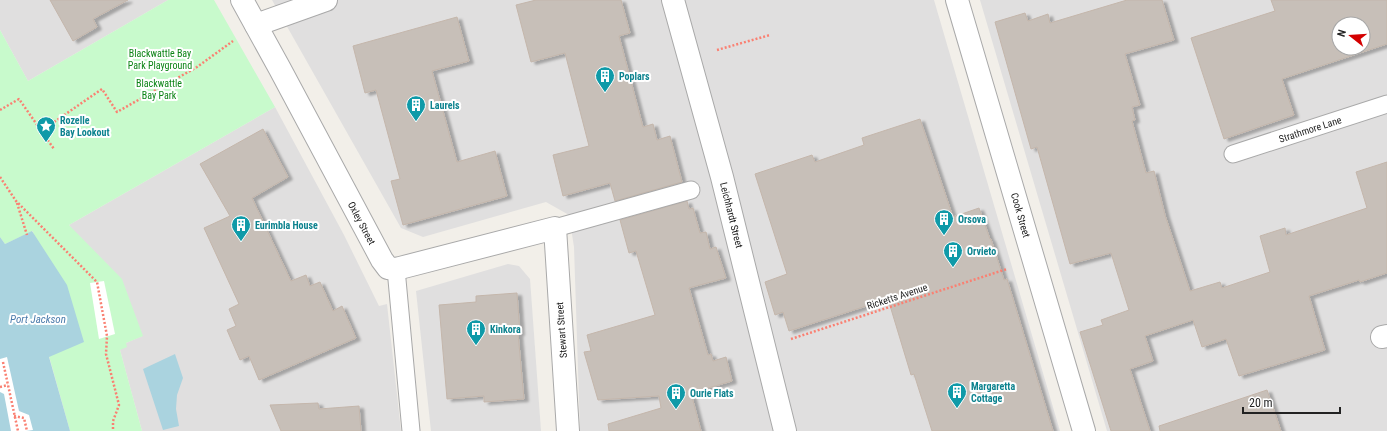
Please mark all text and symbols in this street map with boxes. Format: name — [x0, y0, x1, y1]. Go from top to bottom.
north arrow — [1331, 16, 1371, 56]
text: N — [1335, 28, 1349, 38]
park label: Blackwattle Bay Park Playground — [128, 48, 192, 71]
building icon: Poplars — [594, 65, 616, 93]
place label: Poplars — [619, 71, 650, 82]
park label: Blackwattle Bay Park — [136, 78, 182, 101]
building icon: Laurels — [405, 94, 427, 122]
place label: Laurels — [430, 100, 460, 111]
street label: Strathmore Lane — [1277, 114, 1343, 145]
place icon: Rozelle Bay Lookout — [35, 115, 57, 143]
place label: Rozelle Bay Lookout — [60, 115, 109, 138]
street label: Leichhardt Street — [718, 181, 745, 249]
street label: Cook Street — [1009, 192, 1032, 239]
street label: Oxley Street — [346, 200, 378, 247]
building icon: Orsova — [933, 208, 955, 236]
building icon: Eurimbla House — [230, 214, 252, 242]
place label: Orsova — [958, 214, 986, 225]
place label: Eurimbla House — [255, 220, 318, 231]
building icon: Orvieto — [942, 240, 964, 268]
place label: Orvieto — [967, 246, 996, 257]
street label: Ricketts Avenue — [866, 281, 929, 311]
street label: Stewart Street — [554, 302, 569, 358]
water label: Port Jackson — [10, 313, 66, 326]
building icon: Kinkora — [465, 318, 487, 346]
place label: Kinkora — [490, 324, 521, 335]
building icon: Margaretta Cottage — [946, 381, 968, 409]
place label: Margaretta Cottage — [971, 381, 1015, 404]
building icon: Ourie Flats — [665, 382, 687, 410]
place label: Ourie Flats — [690, 388, 734, 399]
scale bar — [1243, 389, 1340, 415]
text: 20 m — [1249, 396, 1273, 410]

